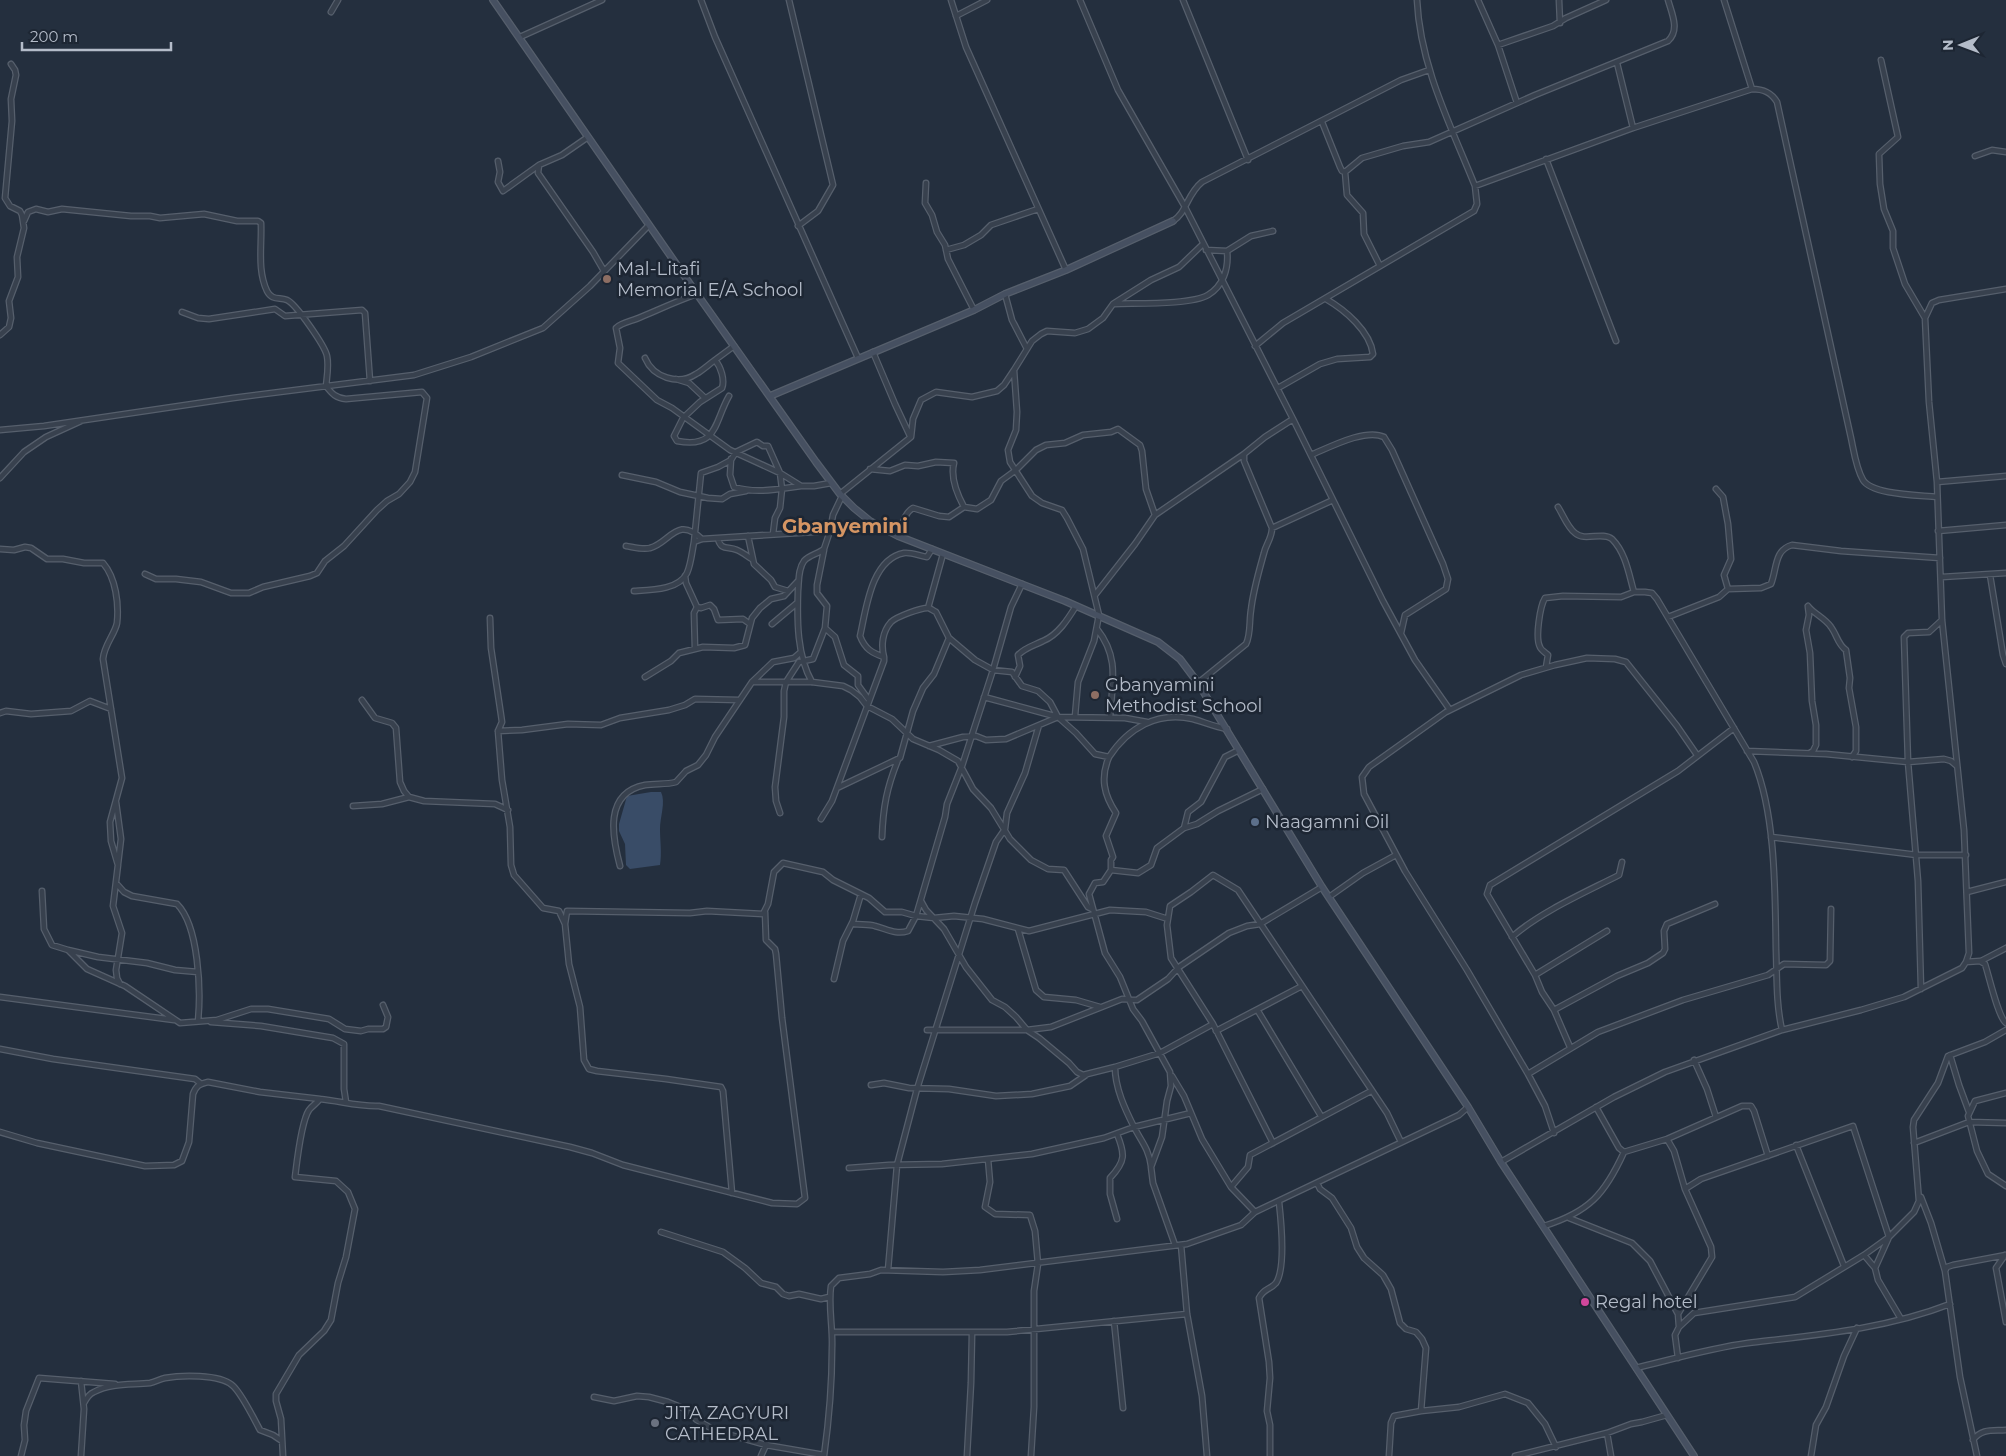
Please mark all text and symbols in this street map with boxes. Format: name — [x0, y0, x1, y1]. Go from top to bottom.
scale bar — [22, 20, 171, 52]
north arrow — [1936, 20, 1986, 70]
text: 200 m — [30, 27, 78, 46]
text: N — [1939, 39, 1957, 51]
place label: Mal-Litafi Memorial E/A School — [617, 258, 803, 301]
marker: Mal-Litafi Memorial E/A School — [601, 273, 613, 285]
district label: Gbanyemini — [782, 514, 908, 538]
place label: Gbanyamini Methodist School — [1105, 674, 1262, 717]
marker: Gbanyamini Methodist School — [1089, 689, 1101, 701]
place label: Naagamni Oil — [1265, 811, 1389, 833]
marker: Naagamni Oil — [1249, 816, 1261, 828]
place label: Regal hotel — [1595, 1291, 1698, 1313]
marker: Regal hotel — [1579, 1296, 1591, 1308]
place label: JITA ZAGYURI CATHEDRAL — [664, 1402, 789, 1445]
marker: JITA ZAGYURI CATHEDRAL — [649, 1417, 661, 1429]

